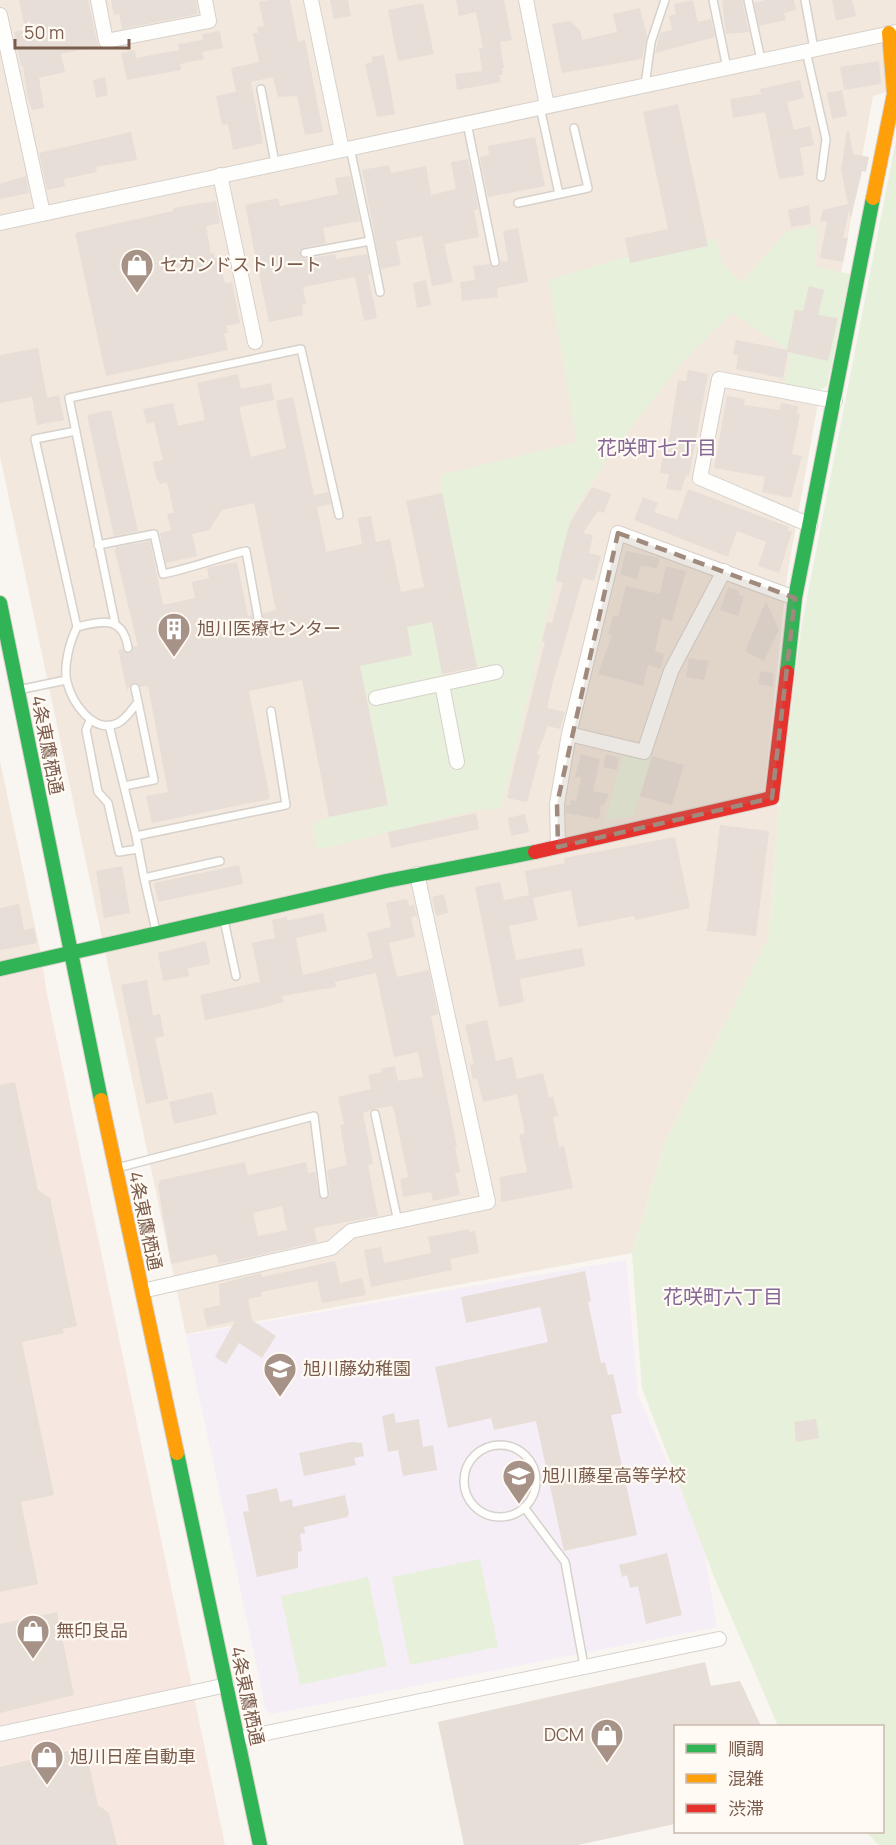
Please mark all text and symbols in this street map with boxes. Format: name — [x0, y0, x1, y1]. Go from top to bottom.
scale bar — [15, 12, 129, 50]
text: 50 m — [24, 20, 64, 44]
shop icon: セカンドストリート — [119, 247, 155, 294]
place label: セカンドストリート — [160, 252, 322, 276]
district label: 花咲町七丁目 — [597, 434, 717, 461]
building icon: 旭川医療センター — [156, 611, 192, 658]
place label: 旭川医療センター — [197, 616, 341, 640]
street label: 4条東鷹栖通 — [27, 693, 69, 796]
street label: 4条東鷹栖通 — [124, 1169, 168, 1273]
district label: 花咲町六丁目 — [663, 1283, 783, 1310]
school or university icon: 旭川藤幼稚園 — [262, 1351, 298, 1398]
place label: 旭川藤幼稚園 — [303, 1356, 411, 1380]
school or university icon: 旭川藤星高等学校 — [501, 1458, 537, 1505]
place label: 旭川藤星高等学校 — [542, 1463, 686, 1487]
shop icon: 無印良品 — [15, 1613, 51, 1660]
place label: 無印良品 — [56, 1618, 128, 1642]
street label: 4条東鷹栖通 — [226, 1644, 270, 1748]
shop icon: DCM — [589, 1717, 625, 1764]
place label: DCM — [544, 1722, 584, 1746]
legend — [674, 1725, 884, 1833]
text: 順調 — [728, 1736, 764, 1760]
shop icon: 旭川日産自動車 — [29, 1739, 65, 1786]
place label: 旭川日産自動車 — [70, 1744, 196, 1768]
text: 混雑 — [728, 1766, 764, 1790]
text: 渋滞 — [728, 1796, 764, 1820]

